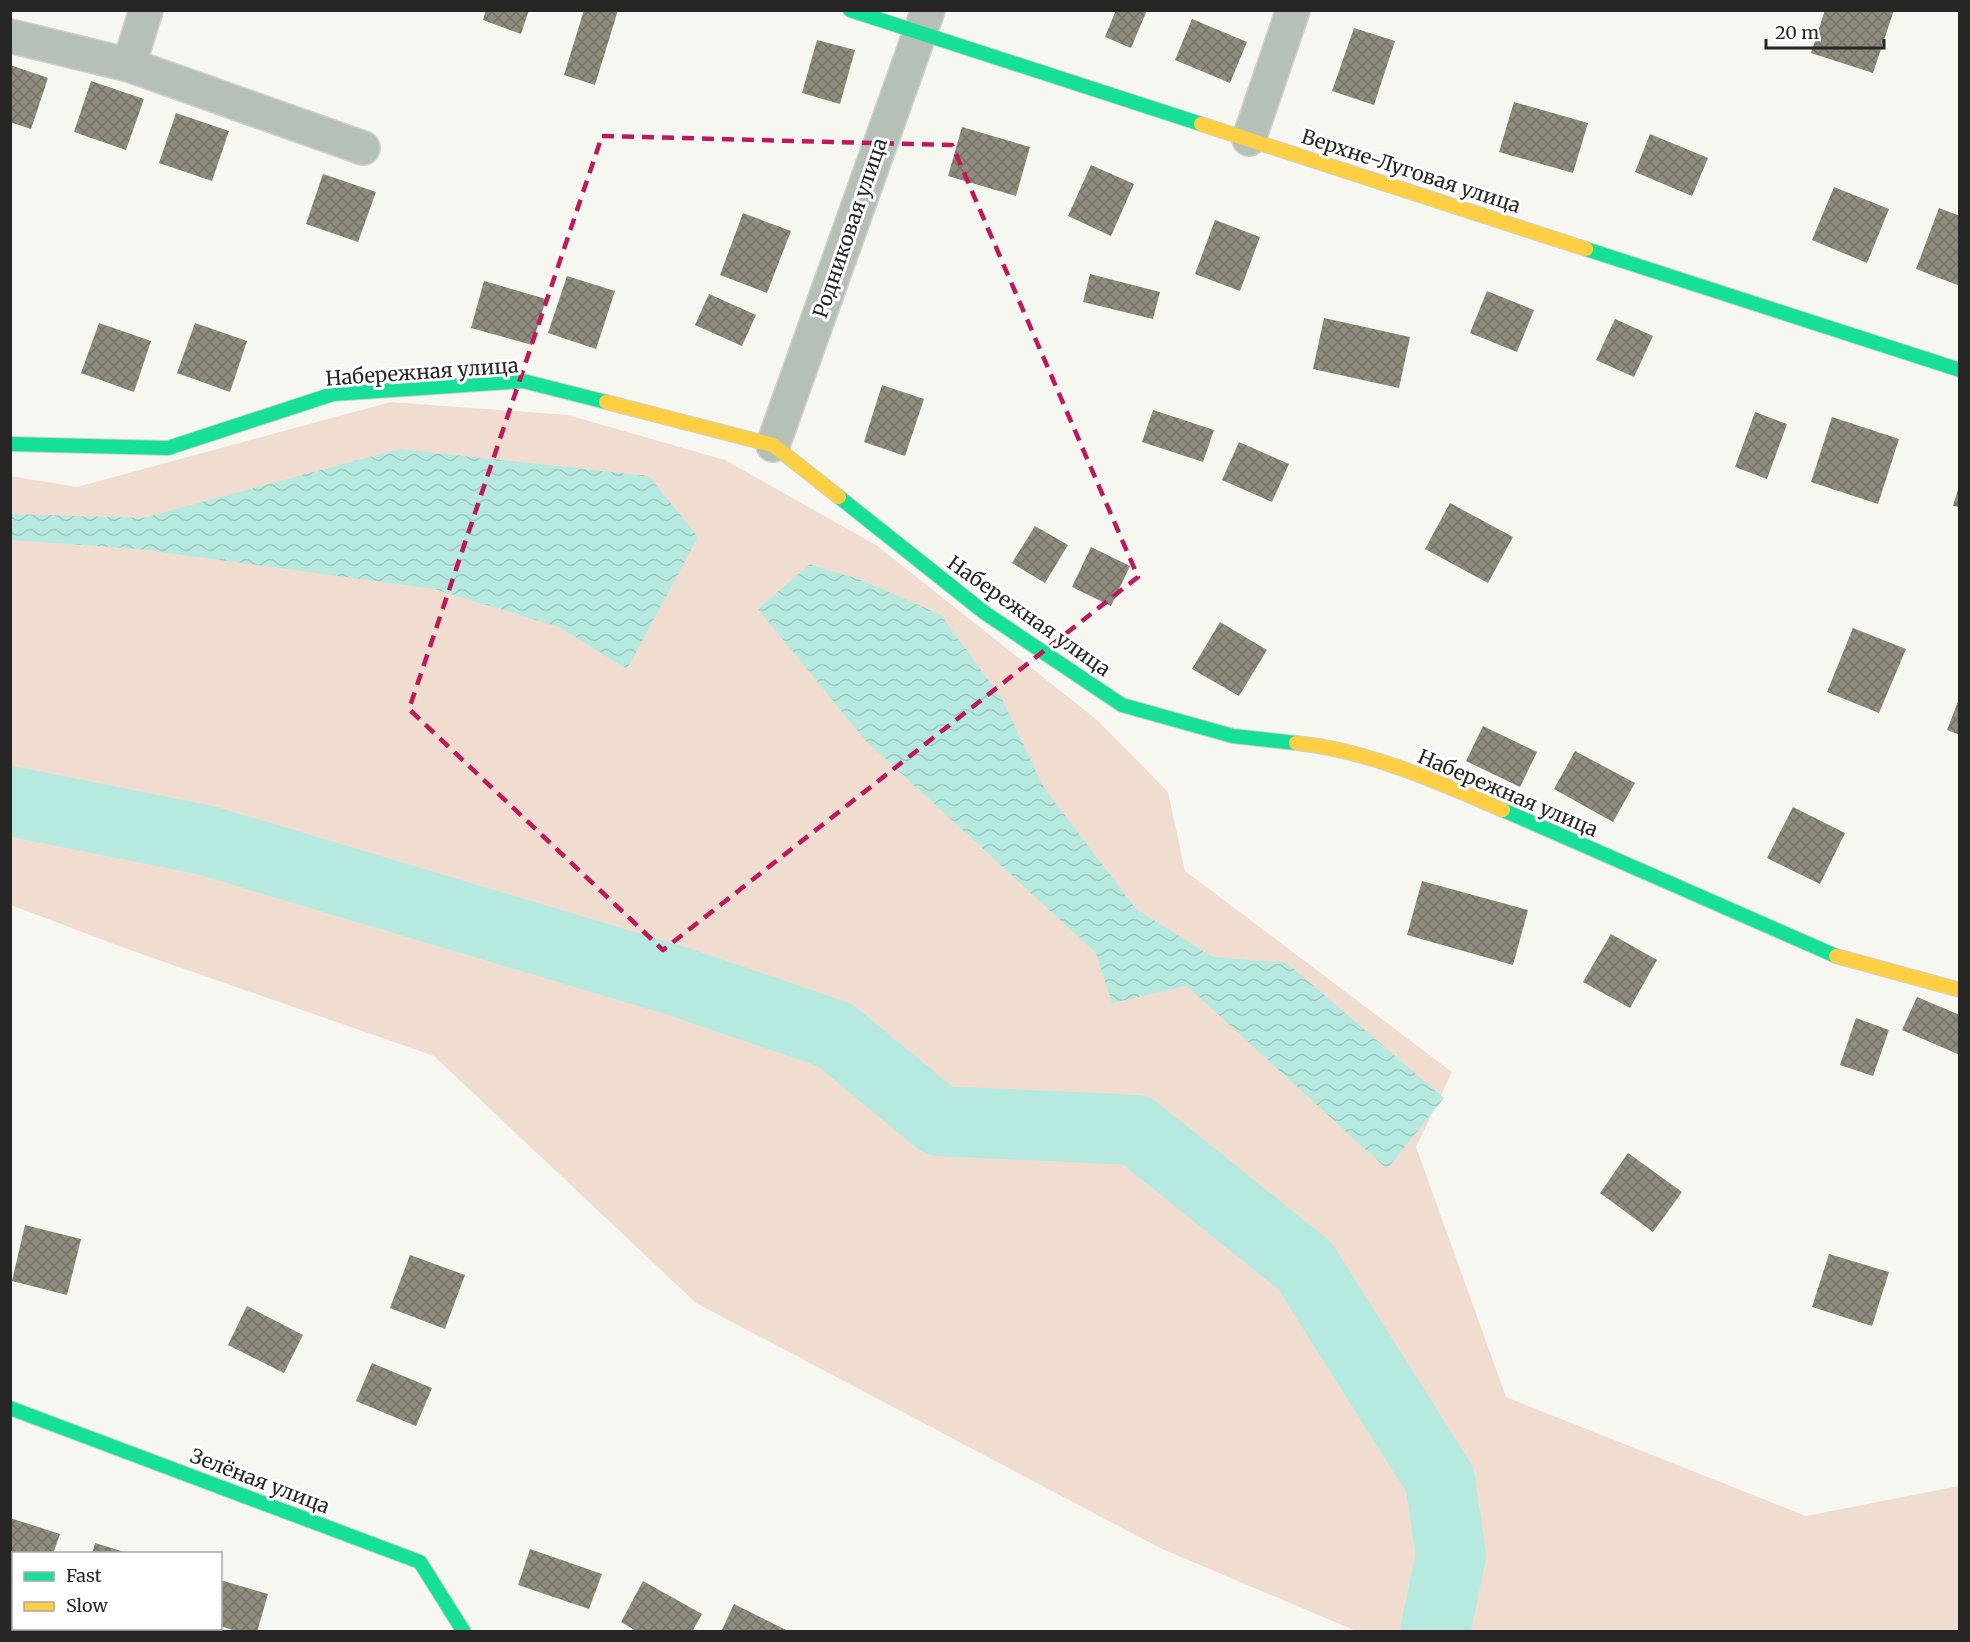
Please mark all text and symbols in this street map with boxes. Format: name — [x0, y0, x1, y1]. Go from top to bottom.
scale bar — [1766, 12, 1884, 50]
text: 20 m — [1775, 21, 1819, 44]
street label: Верхне-Луговая улица — [1298, 123, 1524, 218]
street label: Родниковая улица — [807, 134, 892, 321]
street label: Набережная улица — [325, 352, 520, 391]
street label: Набережная улица — [943, 550, 1116, 681]
street label: Набережная улица — [1414, 743, 1602, 842]
street label: Зелёная улица — [187, 1442, 334, 1519]
legend — [12, 1552, 222, 1630]
text: Fast — [66, 1564, 102, 1587]
text: Slow — [66, 1594, 109, 1617]

